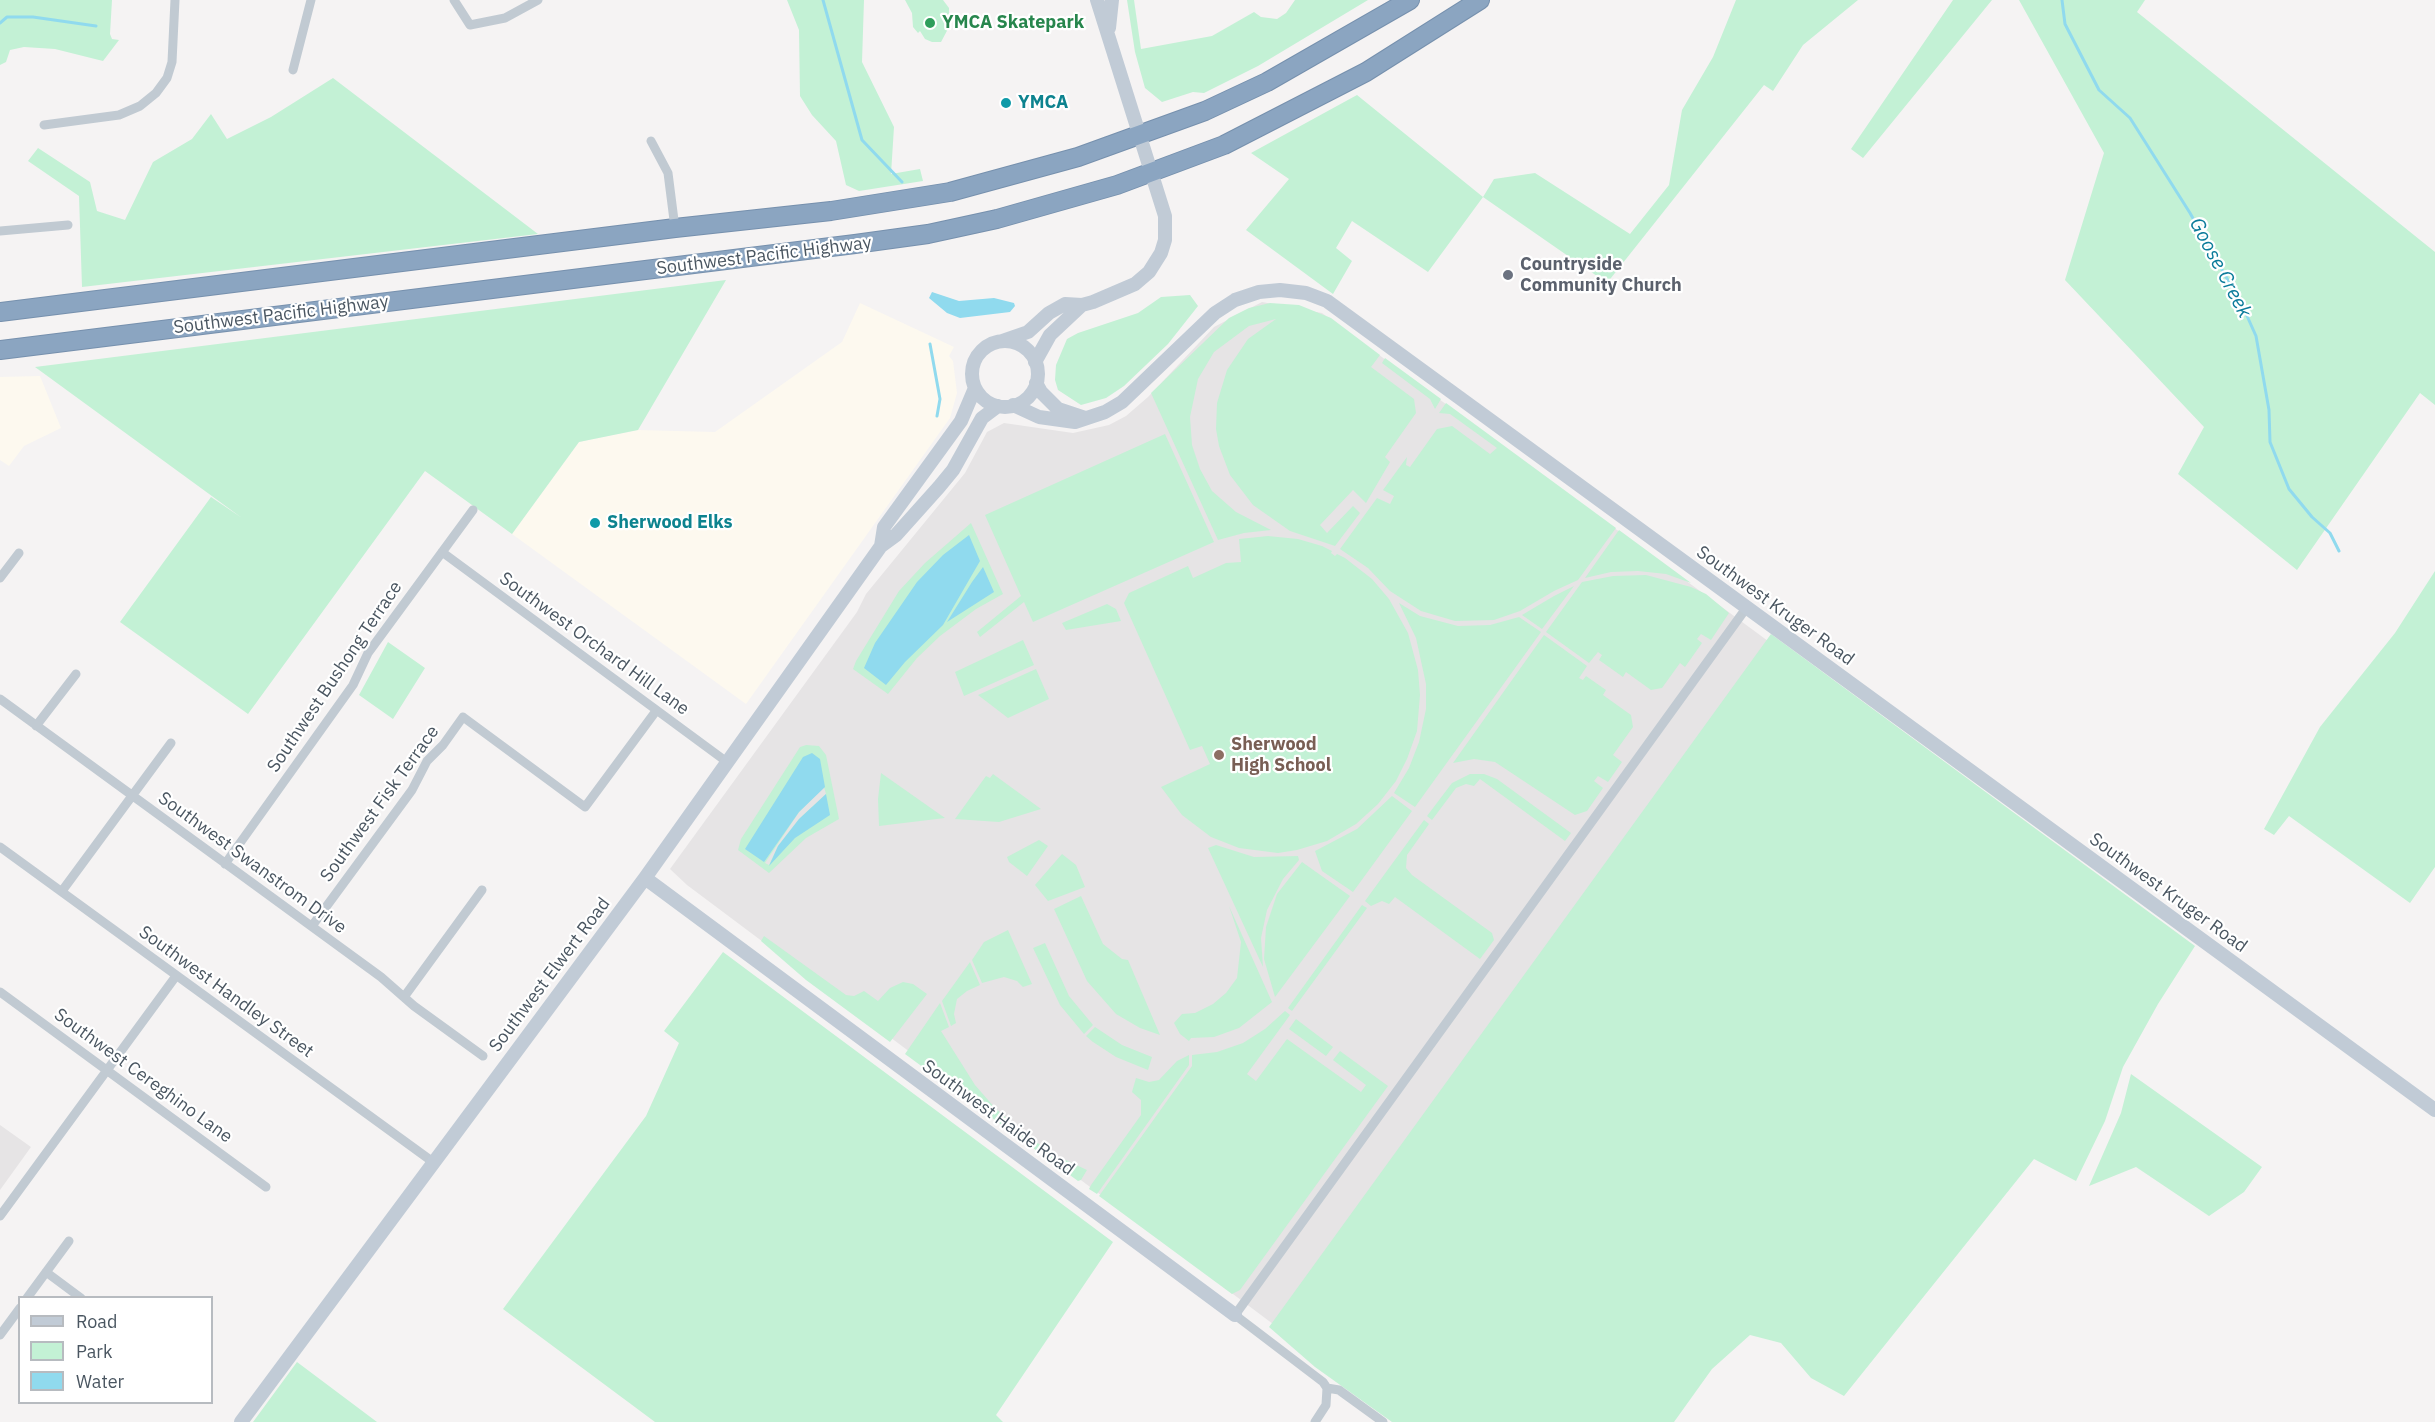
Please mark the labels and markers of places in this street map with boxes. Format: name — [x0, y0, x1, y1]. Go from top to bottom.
place label: YMCA Skatepark — [942, 12, 1084, 34]
marker: YMCA Skatepark — [923, 16, 937, 30]
place label: YMCA — [1018, 92, 1068, 114]
marker: YMCA — [999, 96, 1013, 110]
place label: Countryside Community Church — [1520, 254, 1682, 296]
marker: Countryside Community Church — [1501, 268, 1515, 282]
place label: Sherwood Elks — [607, 512, 733, 534]
marker: Sherwood Elks — [588, 516, 602, 530]
place label: Sherwood High School — [1231, 734, 1331, 777]
marker: Sherwood High School — [1212, 748, 1226, 762]

